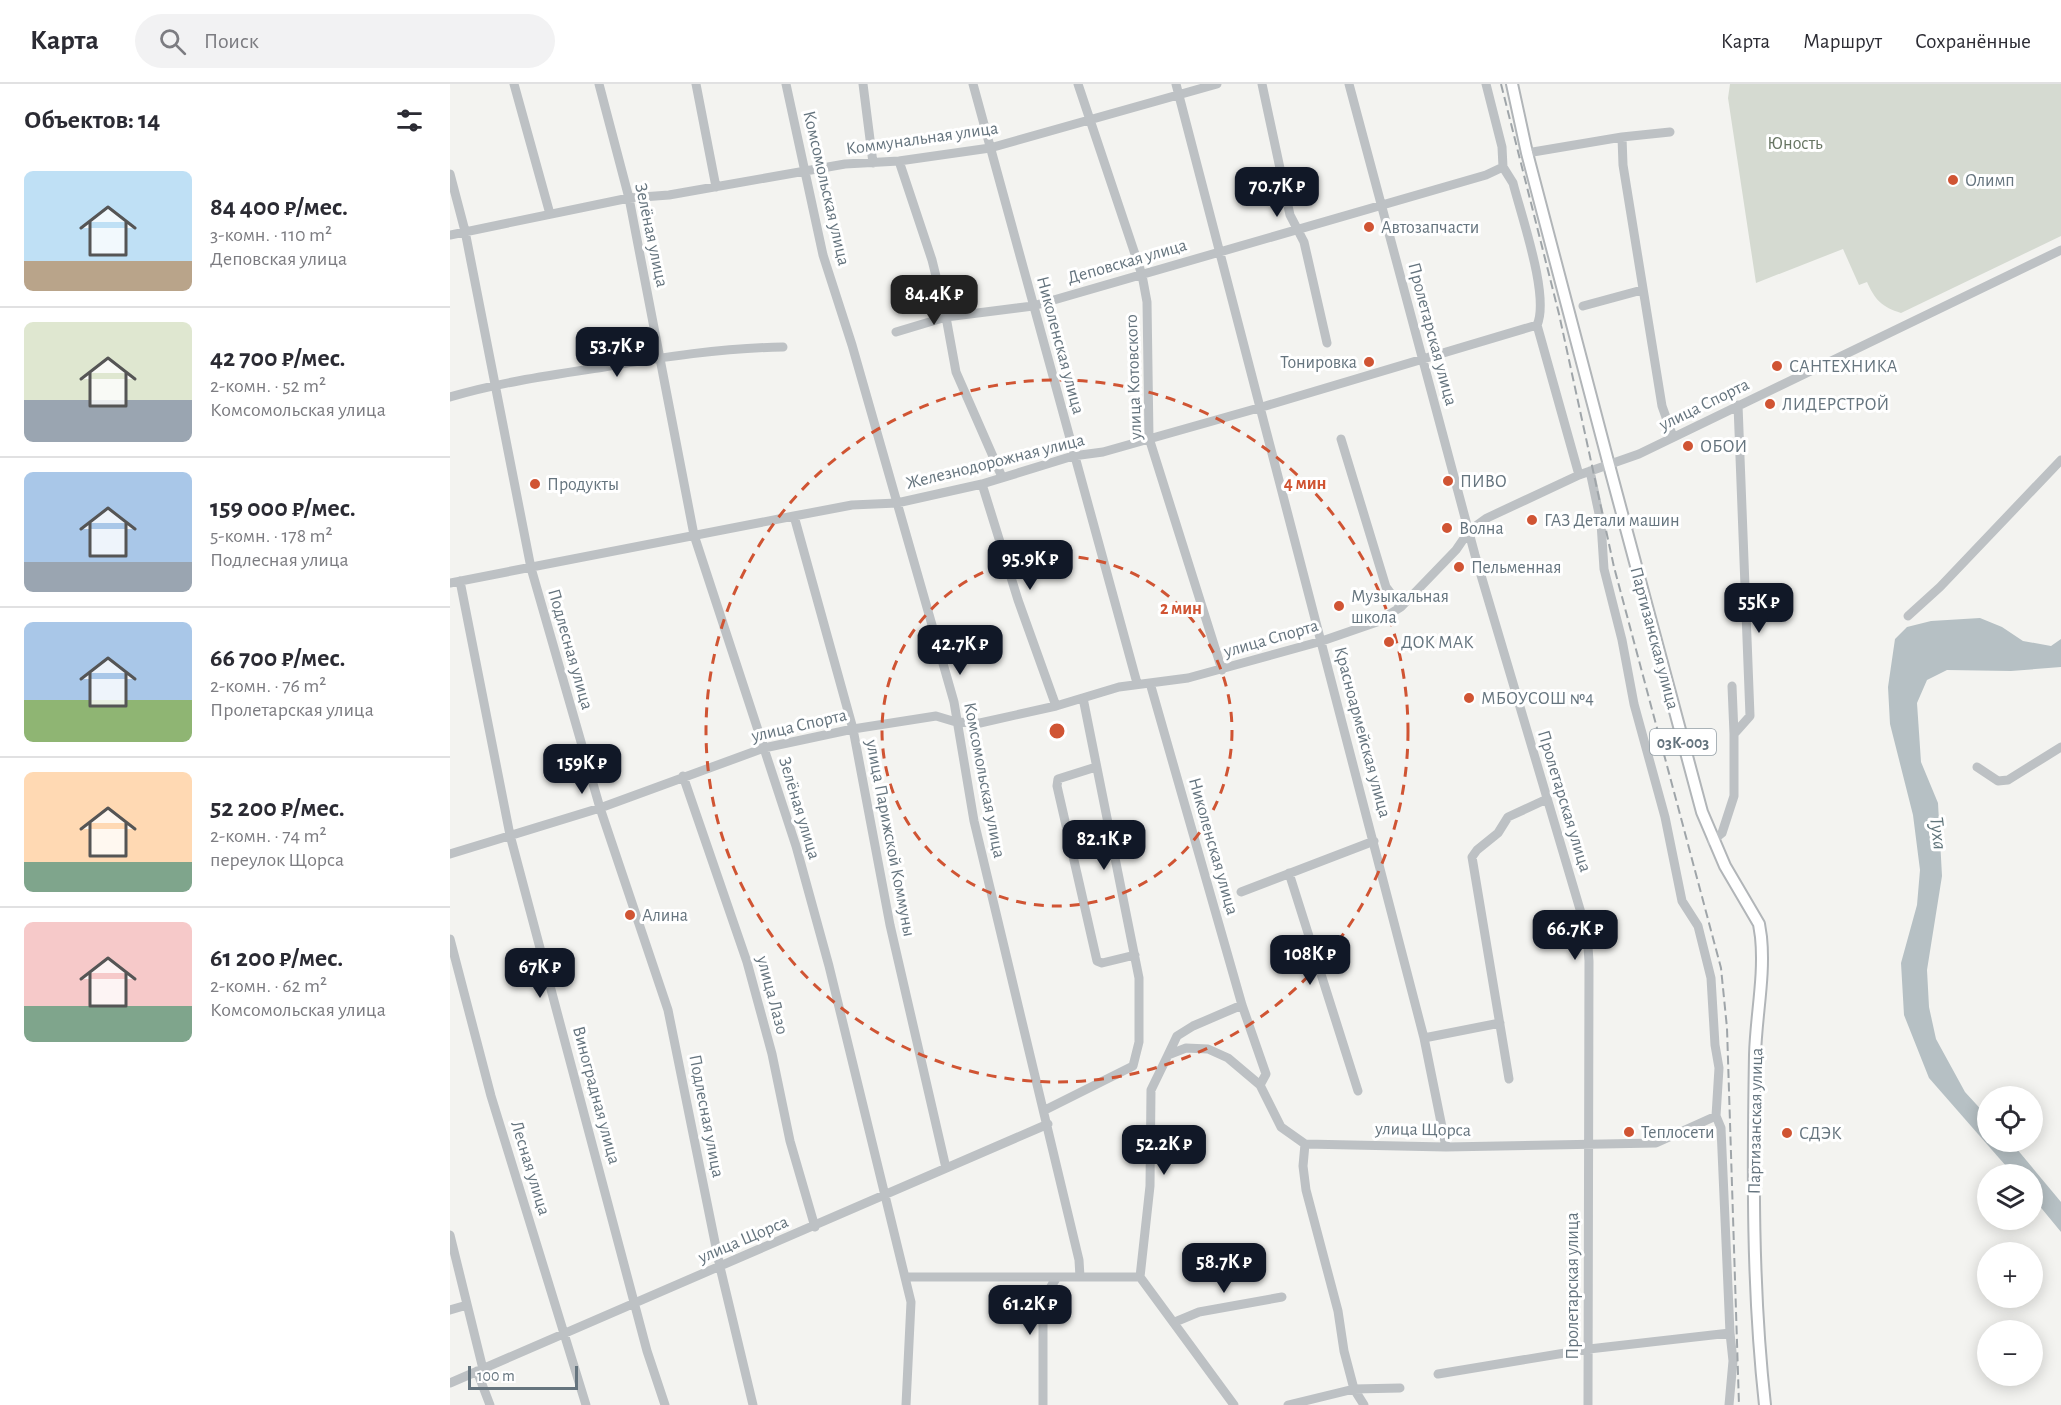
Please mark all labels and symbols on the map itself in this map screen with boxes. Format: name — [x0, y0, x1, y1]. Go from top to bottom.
street label: Комсомольская улица — [799, 109, 853, 267]
street label: Коммунальная улица — [845, 119, 999, 159]
park label: Юность — [1767, 135, 1823, 153]
pin: 70.7K ₽ — [1222, 167, 1332, 218]
place label: Олимп — [1965, 172, 2015, 190]
marker: Олимп — [1946, 173, 1960, 187]
street label: Зелёная улица — [631, 181, 671, 289]
place label: Автозапчасти — [1381, 219, 1479, 237]
marker: Автозапчасти — [1362, 220, 1376, 234]
street label: Деповская улица — [1065, 236, 1189, 288]
street label: Пролетарская улица — [1404, 261, 1460, 408]
street label: Николенская улица — [1033, 274, 1087, 416]
pin: 84.4K ₽ — [879, 275, 989, 326]
street label: улица Котовского — [1123, 314, 1145, 441]
pin: 53.7K ₽ — [562, 327, 672, 378]
place label: Тонировка — [1280, 354, 1357, 372]
marker: Тонировка — [1362, 355, 1376, 369]
place label: САНТЕХНИКА — [1789, 358, 1898, 376]
marker: САНТЕХНИКА — [1770, 359, 1784, 373]
street label: улица Спорта — [1656, 375, 1752, 435]
place label: ЛИДЕРСТРОЙ — [1782, 394, 1889, 414]
marker: ЛИДЕРСТРОЙ — [1763, 397, 1777, 411]
street label: Железнодорожная улица — [904, 431, 1086, 493]
place label: ОБОИ — [1700, 438, 1747, 456]
marker: ОБОИ — [1681, 439, 1695, 453]
place label: ПИВО — [1460, 473, 1507, 491]
marker: ПИВО — [1441, 474, 1455, 488]
text: 4 мин — [1284, 475, 1326, 493]
place label: Продукты — [547, 476, 619, 494]
marker: Продукты — [528, 477, 542, 491]
place label: ГАЗ Детали машин — [1544, 512, 1680, 530]
marker: ГАЗ Детали машин — [1525, 513, 1539, 527]
place label: Волна — [1459, 520, 1504, 538]
marker: Волна — [1440, 521, 1454, 535]
pin: 95.9K ₽ — [975, 540, 1085, 591]
place label: Пельменная — [1471, 559, 1561, 577]
marker: Пельменная — [1452, 560, 1466, 574]
street label: Партизанская улица — [1626, 565, 1682, 712]
pin: 55K ₽ — [1717, 583, 1801, 634]
street label: Подлесная улица — [544, 587, 596, 712]
place label: Музыкальная школа — [1351, 588, 1449, 627]
marker: Музыкальная школа — [1332, 599, 1346, 613]
text: 2 мин — [1160, 600, 1202, 618]
street label: улица Спорта — [1221, 617, 1321, 661]
pin: 42.7K ₽ — [905, 625, 1015, 676]
place label: ДОК МАК — [1401, 634, 1474, 652]
marker: ДОК МАК — [1382, 635, 1396, 649]
street label: Красноармейская улица — [1331, 645, 1394, 820]
place label: МБОУСОШ №4 — [1481, 690, 1594, 708]
marker: МБОУСОШ №4 — [1462, 691, 1476, 705]
street label: Комсомольская улица — [960, 701, 1008, 860]
street label: улица Спорта — [749, 706, 849, 746]
centre of rings — [1047, 721, 1067, 741]
street label: Пролетарская улица — [1534, 728, 1594, 874]
road number: 03К-003 — [1650, 729, 1716, 755]
street label: улица Парижской Коммуны — [862, 737, 918, 938]
pin: 159K ₽ — [533, 744, 631, 795]
street label: Зелёная улица — [775, 755, 823, 862]
street label: Николенская улица — [1185, 776, 1241, 917]
water label: Туха — [1926, 815, 1950, 851]
pin: 82.1K ₽ — [1049, 820, 1159, 871]
place label: Алина — [642, 907, 688, 925]
marker: Алина — [623, 908, 637, 922]
pin: 66.7K ₽ — [1520, 910, 1630, 961]
pin: 108K ₽ — [1261, 935, 1359, 986]
pin: 67K ₽ — [498, 948, 582, 999]
street label: улица Лазо — [753, 953, 791, 1036]
street label: Виноградная улица — [569, 1024, 623, 1166]
street label: Партизанская улица — [1746, 1047, 1766, 1195]
street label: Подлесная улица — [685, 1053, 727, 1179]
street label: Лесная улица — [507, 1119, 553, 1218]
street label: улица Щорса — [1374, 1120, 1471, 1140]
place label: Теплосети — [1641, 1124, 1715, 1142]
pin: 52.2K ₽ — [1109, 1125, 1219, 1176]
marker: Теплосети — [1622, 1125, 1636, 1139]
place label: СДЭК — [1799, 1125, 1842, 1143]
marker: СДЭК — [1780, 1126, 1794, 1140]
street label: Пролетарская улица — [1564, 1212, 1582, 1360]
street label: улица Щорса — [695, 1213, 791, 1267]
pin: 58.7K ₽ — [1169, 1243, 1279, 1294]
pin: 61.2K ₽ — [975, 1285, 1085, 1336]
scale bar — [468, 1363, 578, 1390]

